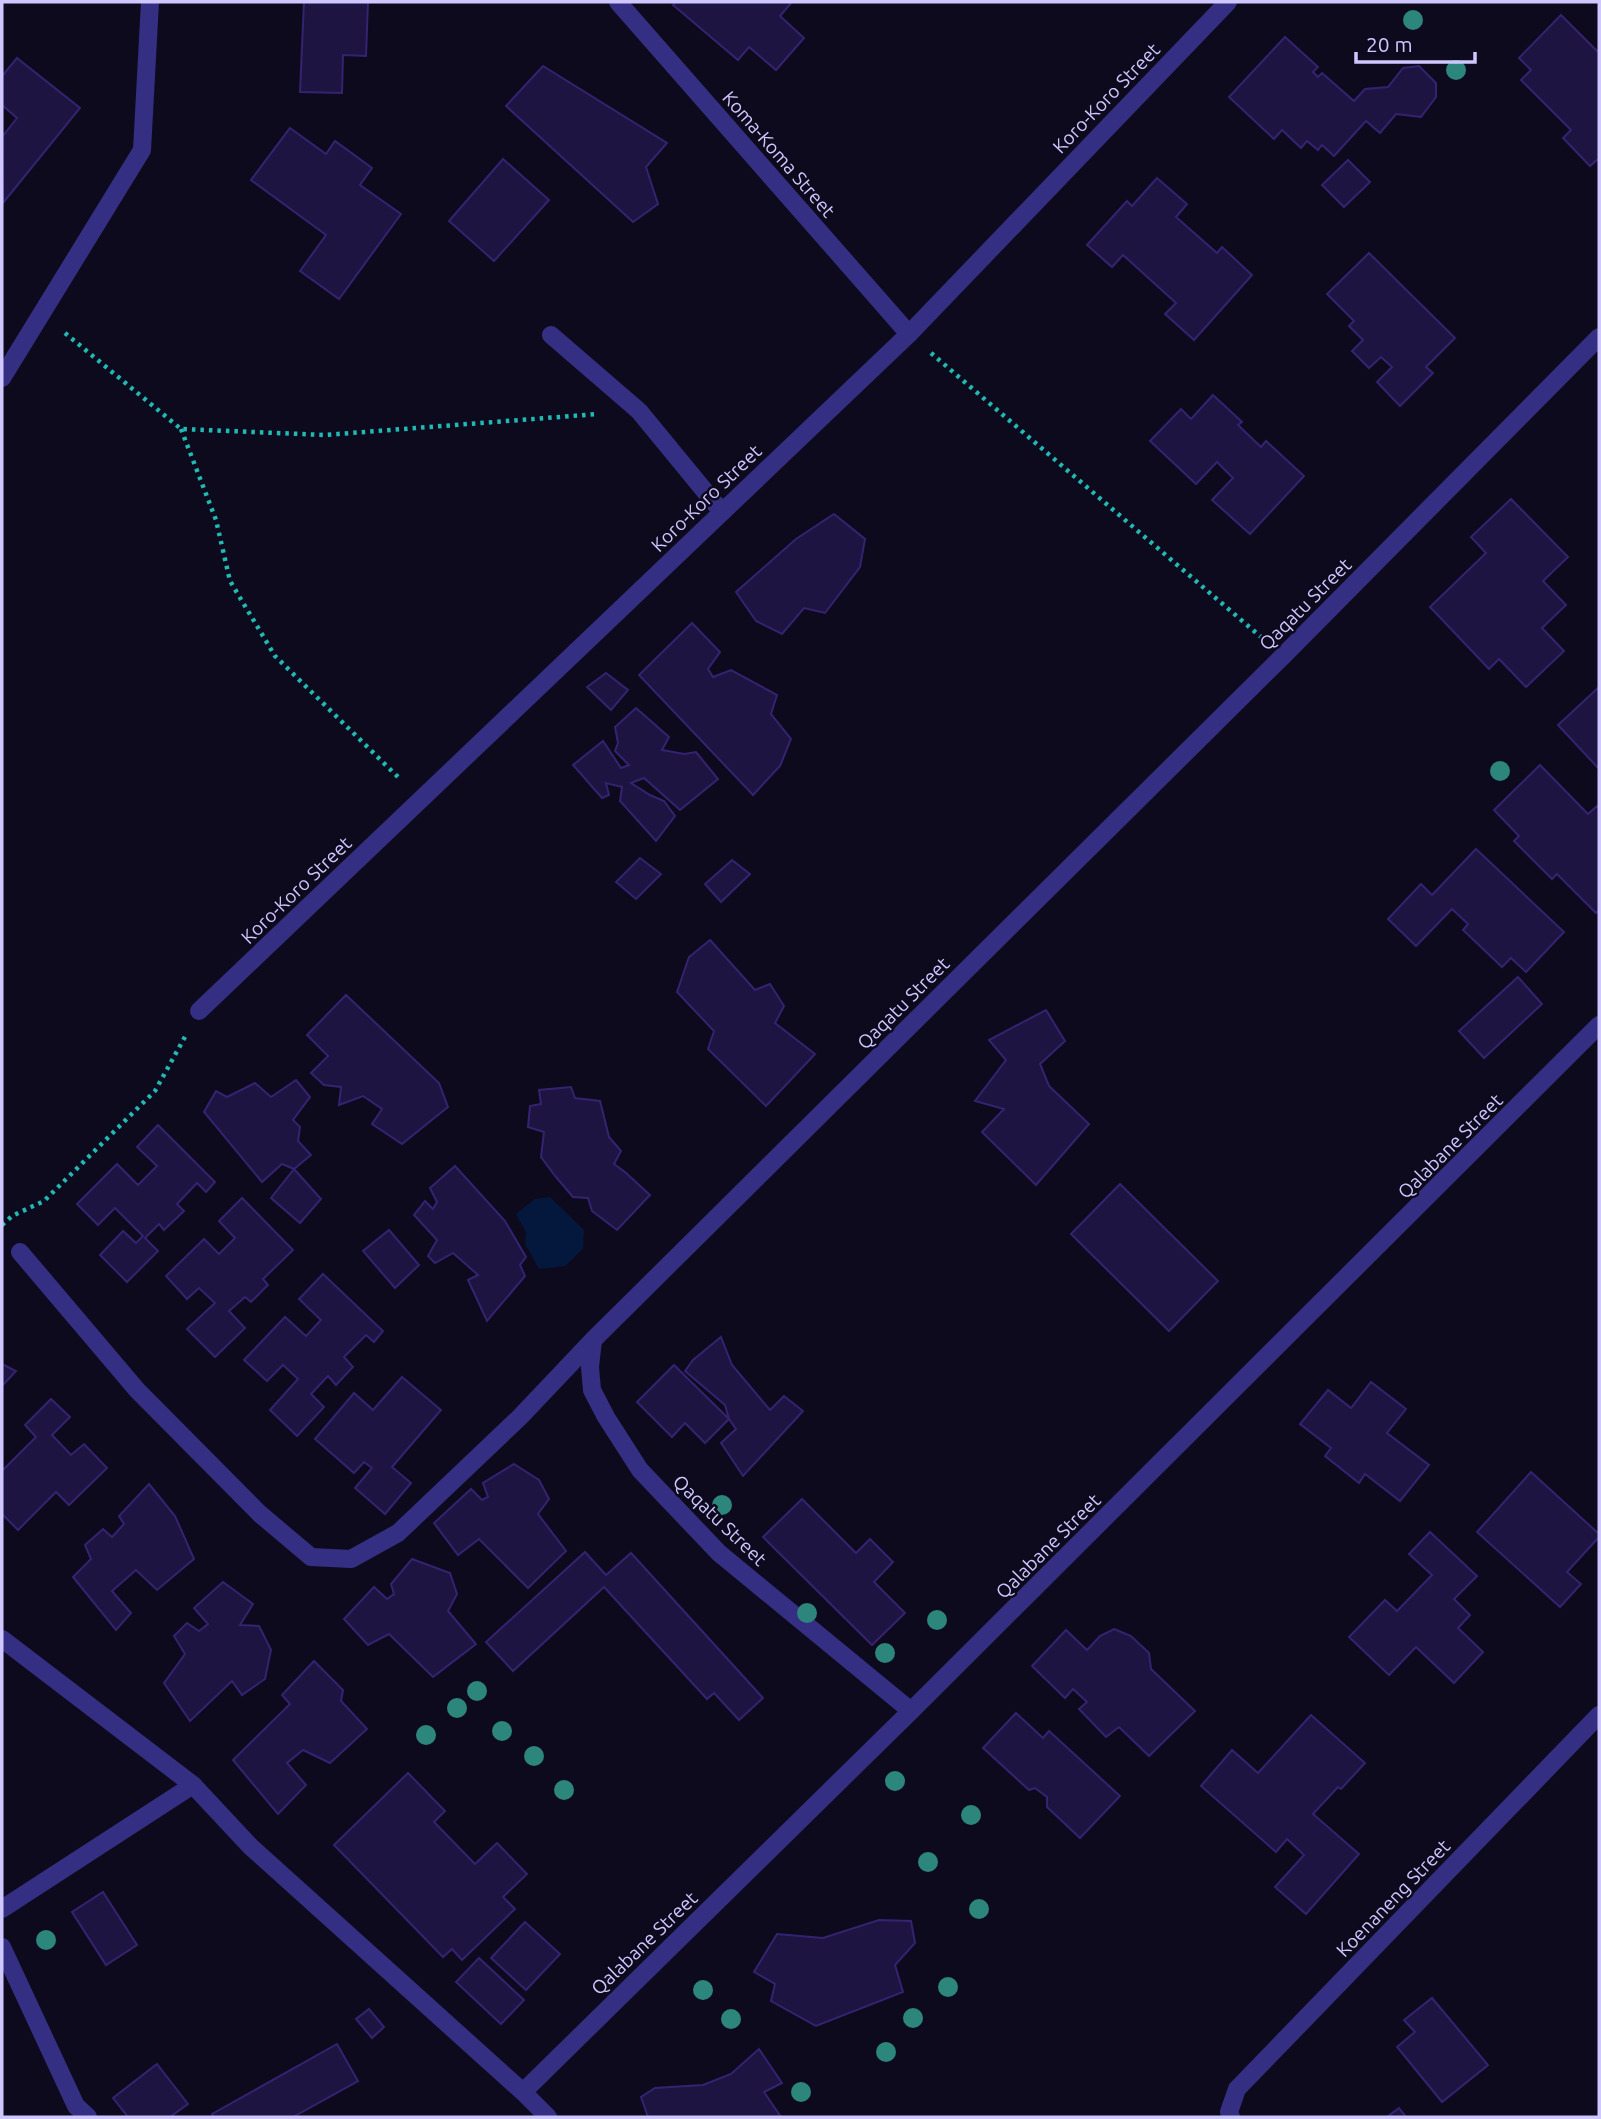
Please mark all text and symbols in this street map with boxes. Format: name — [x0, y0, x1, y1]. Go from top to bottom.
scale bar — [1356, 21, 1475, 65]
text: 20 m — [1366, 32, 1413, 56]
street label: Koro-Koro Street — [1048, 38, 1164, 158]
street label: Koma-Koma Street — [718, 86, 840, 222]
street label: Koro-Koro Street — [646, 440, 766, 556]
street label: Qaqatu Street — [1254, 553, 1356, 655]
street label: Koro-Koro Street — [236, 832, 356, 948]
street label: Qaqatu Street — [852, 952, 954, 1054]
street label: Qalabane Street — [1393, 1089, 1507, 1203]
street label: Qaqatu Street — [669, 1470, 772, 1570]
street label: Qalabane Street — [991, 1489, 1105, 1603]
street label: Koenaneng Street — [1332, 1835, 1455, 1961]
street label: Qalabane Street — [586, 1886, 702, 1999]

